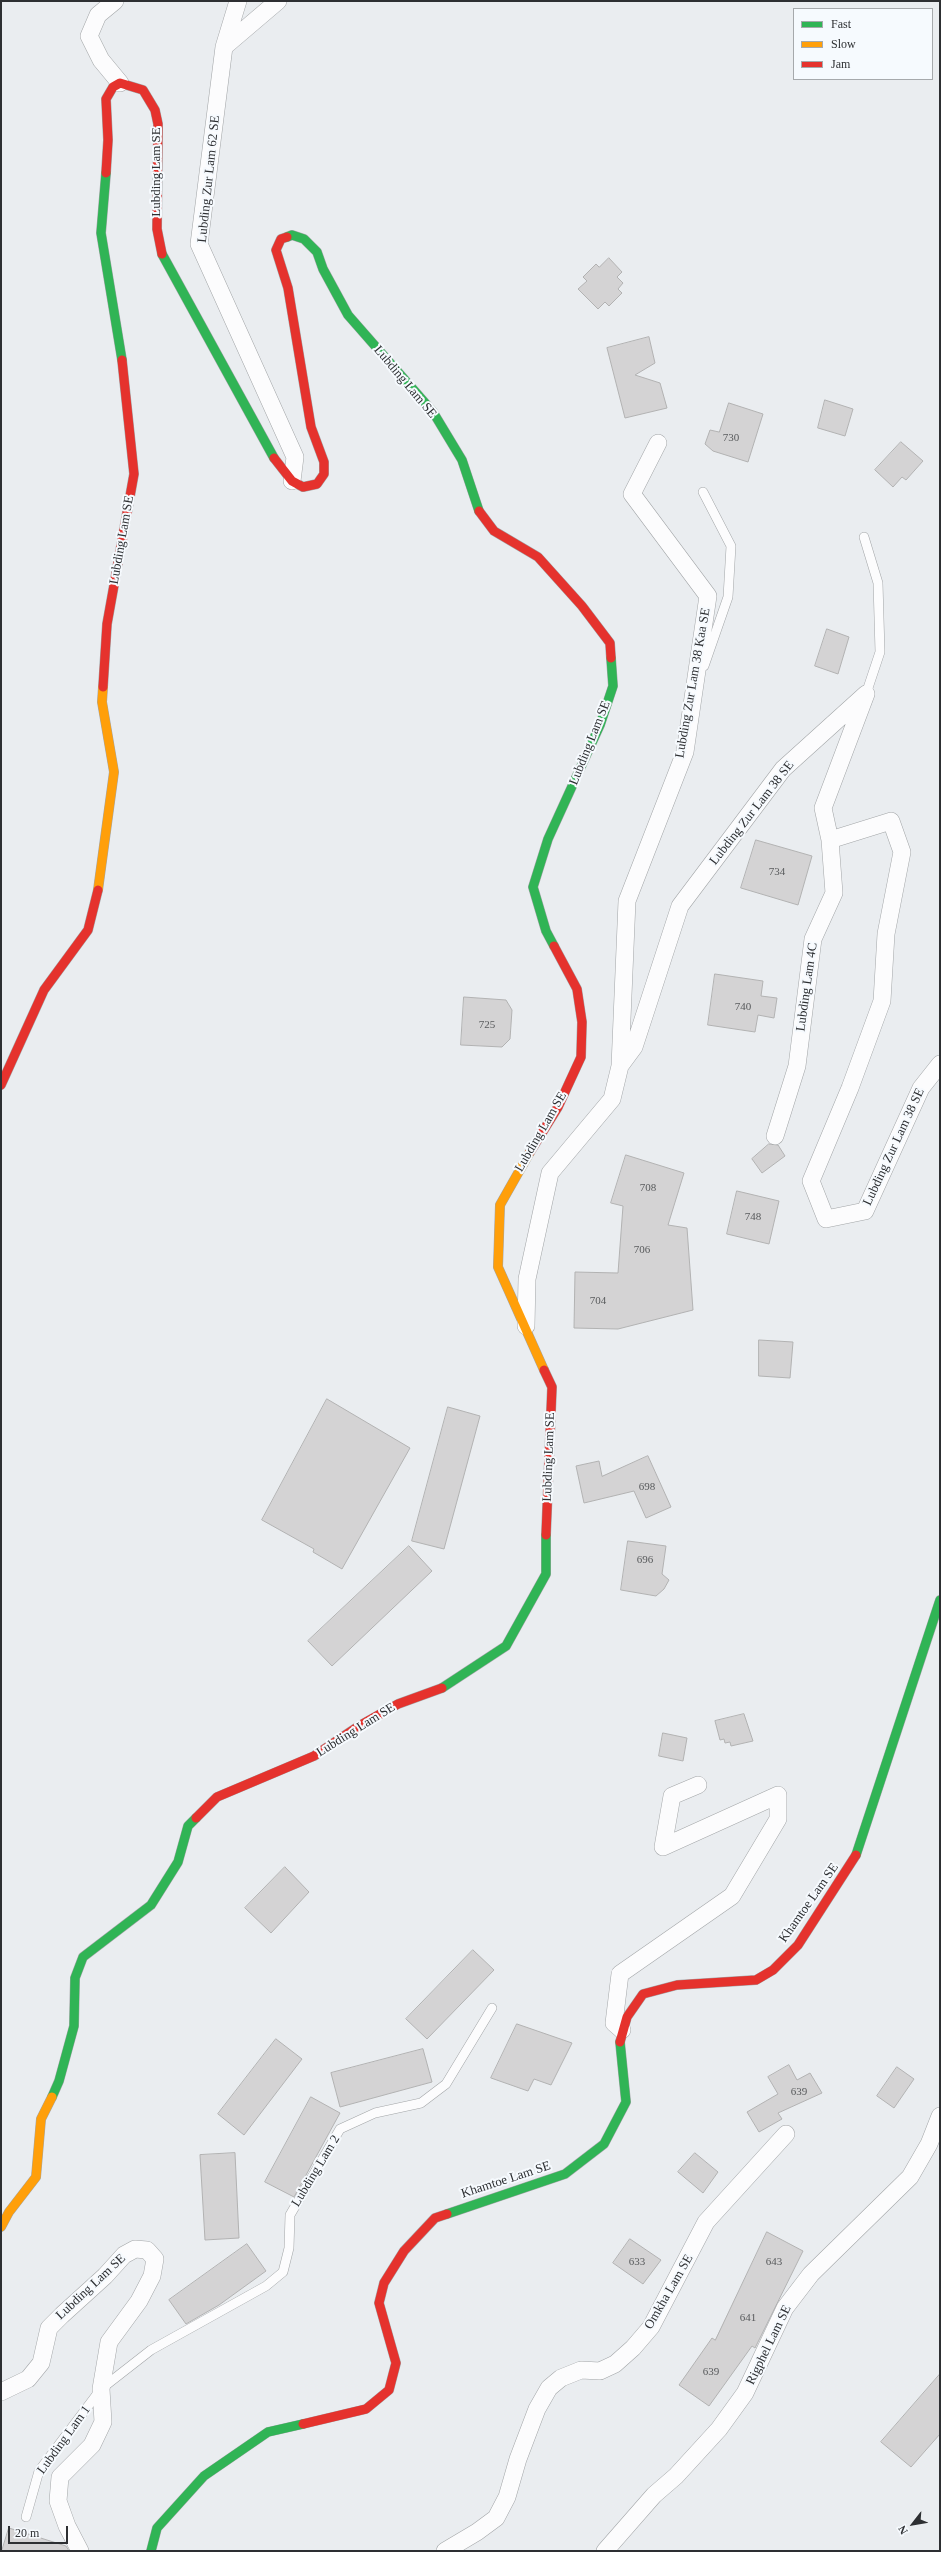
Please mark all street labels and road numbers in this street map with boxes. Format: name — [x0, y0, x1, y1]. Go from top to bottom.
street label: Lubding Zur Lam 62 SE — [195, 115, 223, 243]
street label: Lubding Lam SE — [149, 127, 165, 217]
street label: Lubding Lam SE — [370, 343, 440, 421]
street label: Lubding Lam SE — [107, 495, 137, 585]
street label: Lubding Zur Lam 38 Kaa SE — [672, 607, 714, 759]
street label: Lubding Lam SE — [566, 699, 614, 787]
street label: Lubding Zur Lam 38 SE — [707, 758, 797, 868]
street label: Lubding Lam 4C — [793, 942, 821, 1032]
street label: Lubding Zur Lam 38 SE — [860, 1086, 928, 1208]
street label: Lubding Lam SE — [512, 1089, 570, 1175]
street label: Lubding Lam SE — [540, 1412, 558, 1502]
street label: Lubding Lam SE — [314, 1700, 398, 1760]
street label: Khamtoe Lam SE — [776, 1860, 842, 1946]
street label: Lubding Lam 2 — [288, 2132, 344, 2210]
street label: Khamtoe Lam SE — [459, 2158, 553, 2202]
street label: Lubding Lam SE — [53, 2251, 129, 2323]
street label: Omkha Lam SE — [641, 2252, 697, 2332]
street label: Rigphel Lam SE — [743, 2303, 795, 2387]
street label: Lubding Lam 1 — [34, 2403, 94, 2477]

